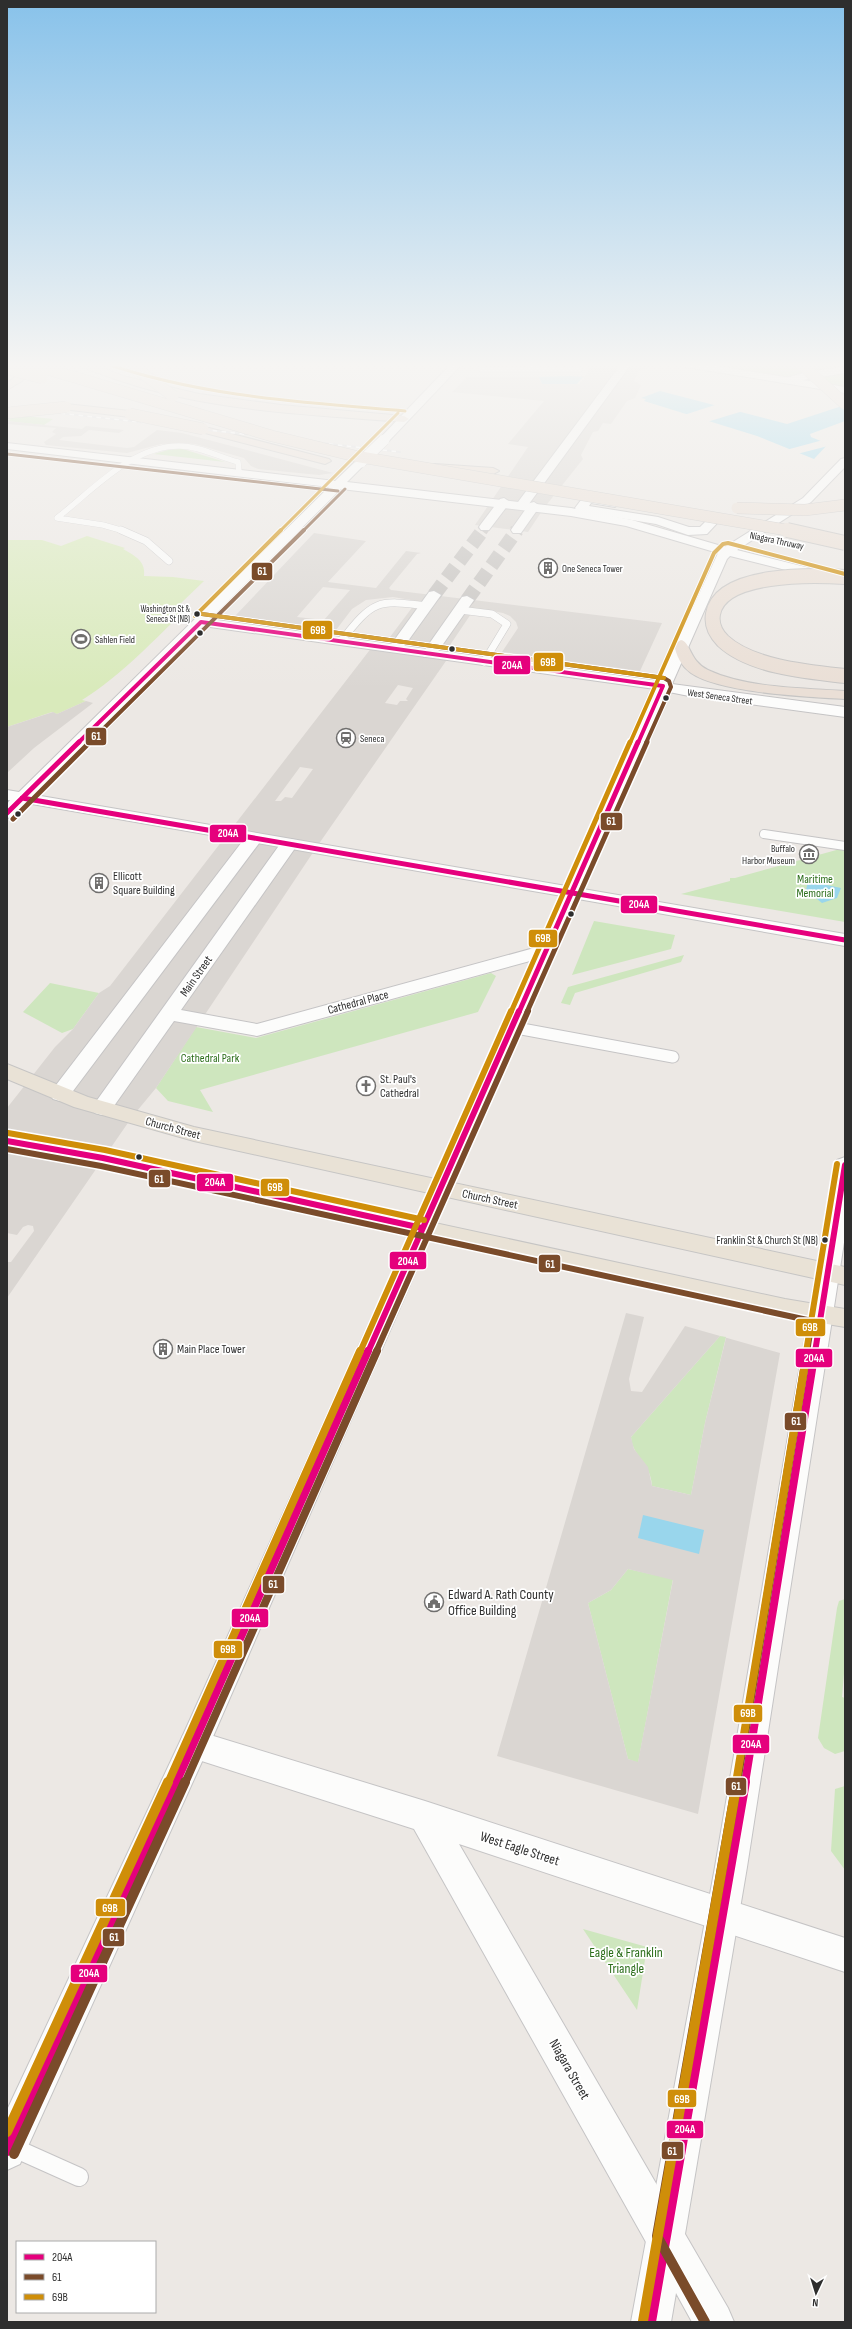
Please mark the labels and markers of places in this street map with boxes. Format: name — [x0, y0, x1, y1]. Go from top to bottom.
building icon: One Seneca Tower — [537, 557, 559, 579]
place label: One Seneca Tower — [562, 563, 623, 575]
place label: Washington St & Seneca St (NB) — [140, 604, 190, 625]
marker: Washington St & Seneca St (NB) — [192, 609, 202, 619]
sports icon: Sahlen Field — [70, 628, 92, 650]
unlabelled marker — [195, 628, 205, 638]
place label: Sahlen Field — [95, 634, 135, 646]
unlabelled marker — [447, 644, 457, 654]
unlabelled marker — [661, 693, 671, 703]
station icon: Seneca — [335, 727, 357, 749]
place label: Seneca — [360, 733, 384, 745]
unlabelled marker — [13, 809, 23, 819]
place label: Buffalo Harbor Museum — [742, 843, 795, 867]
museum icon: Buffalo Harbor Museum — [798, 843, 820, 865]
place label: Ellicott Square Building — [113, 869, 175, 898]
building icon: Ellicott Square Building — [88, 872, 110, 894]
unlabelled marker — [566, 909, 576, 919]
place label: St. Paul's Cathedral — [380, 1072, 419, 1101]
church icon: St. Paul's Cathedral — [355, 1075, 377, 1097]
unlabelled marker — [134, 1152, 144, 1162]
place label: Franklin St & Church St (NB) — [716, 1234, 818, 1247]
marker: Franklin St & Church St (NB) — [820, 1235, 830, 1245]
building icon: Main Place Tower — [152, 1338, 174, 1360]
place label: Main Place Tower — [177, 1342, 246, 1357]
place label: Edward A. Rath County Office Building — [448, 1586, 554, 1619]
public building icon: Edward A. Rath County Office Building — [423, 1591, 445, 1613]

